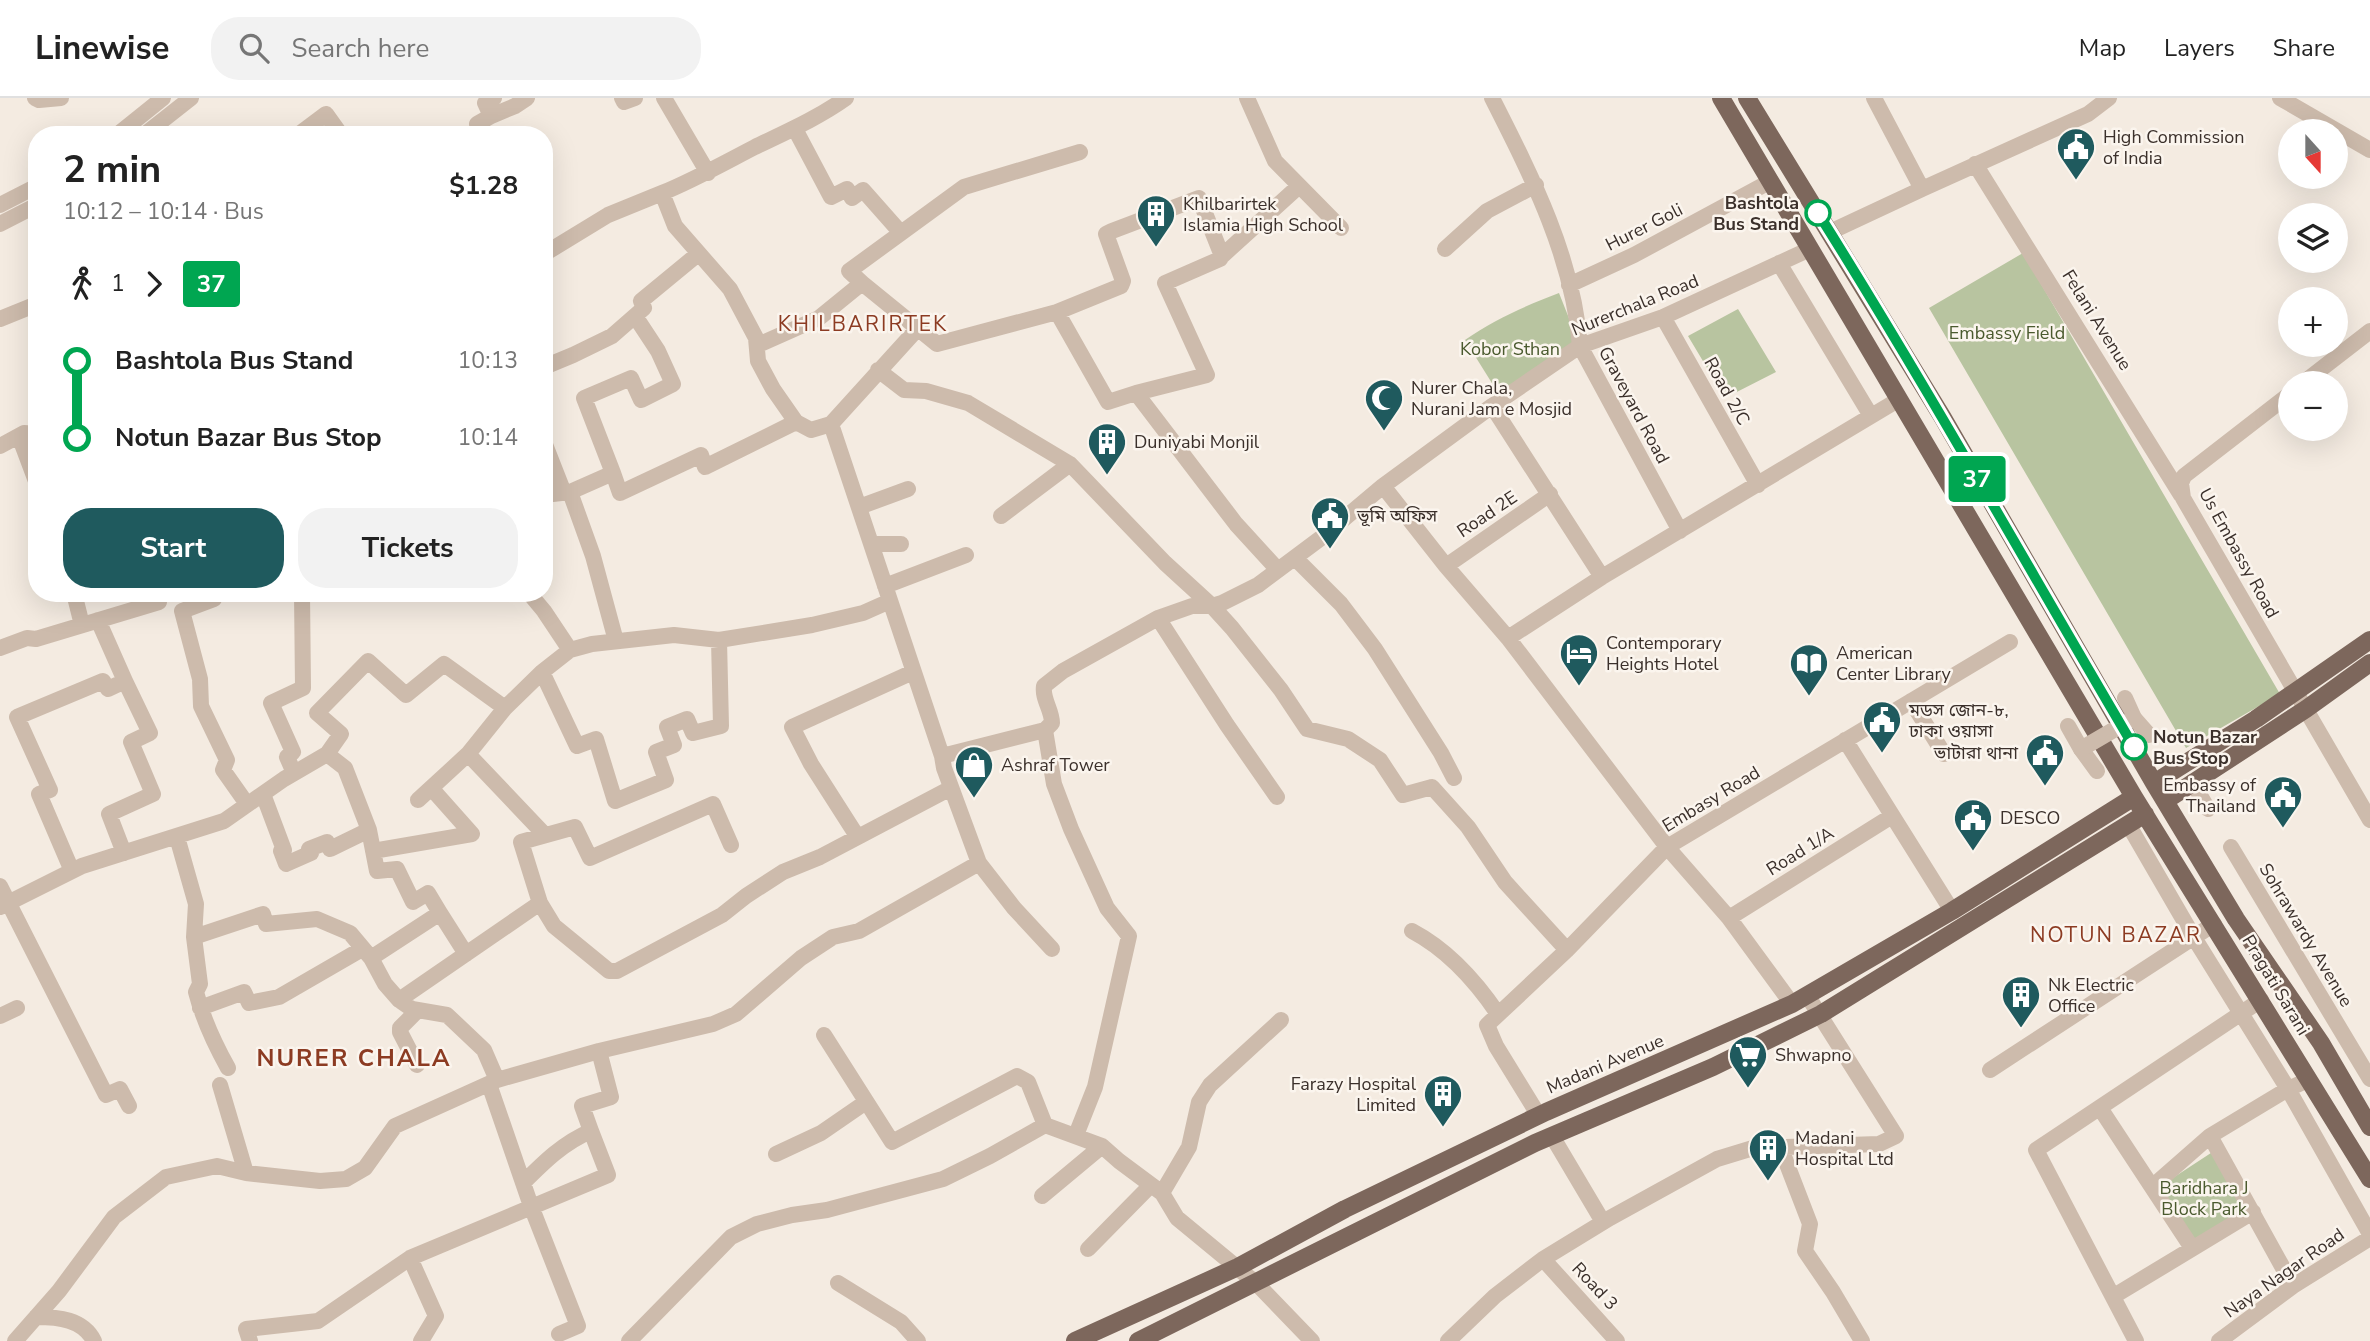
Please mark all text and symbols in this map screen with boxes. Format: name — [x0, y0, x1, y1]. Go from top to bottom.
search box — [211, 17, 701, 80]
text: Linewise — [35, 26, 169, 71]
icon: search — [235, 29, 273, 67]
text: Search here — [291, 31, 429, 66]
text: Map — [2079, 32, 2126, 64]
text: Layers — [2164, 32, 2235, 64]
text: Share — [2273, 32, 2335, 64]
north arrow — [2278, 119, 2348, 189]
map controls — [2278, 119, 2348, 441]
place label: High Commission of India — [2103, 125, 2244, 170]
public building icon: High Commission of India — [2055, 126, 2097, 181]
text: 2 min — [63, 144, 161, 195]
text: $1.28 — [449, 168, 518, 203]
place label: Bashtola Bus Stand — [1713, 191, 1799, 236]
place label: Khilbarirtek Islamia High School — [1183, 192, 1344, 237]
building icon: Khilbarirtek Islamia High School — [1135, 193, 1177, 248]
text: 10:12 – 10:14 · Bus — [63, 196, 264, 227]
street label: Hurer Goli — [1601, 197, 1687, 257]
marker: Bashtola Bus Stand — [1805, 200, 1831, 226]
button: layers — [2278, 203, 2348, 273]
icon: walk — [63, 265, 101, 303]
icon: forward — [135, 265, 173, 303]
street label: Felani Avenue — [2057, 265, 2137, 375]
text: 1 — [111, 268, 125, 299]
text: 37 — [197, 268, 226, 300]
street label: Nurerchala Road — [1568, 269, 1702, 341]
button: + — [2278, 287, 2348, 357]
district label: KHILBARIRTEK — [778, 310, 948, 338]
park label: Embassy Field — [1949, 321, 2065, 345]
park label: Kobor Sthan — [1460, 337, 1560, 361]
street label: Graveyard Road — [1593, 342, 1675, 468]
text: Bashtola Bus Stand — [115, 343, 353, 378]
text: 10:13 — [458, 345, 518, 376]
street label: Road 2/C — [1698, 353, 1756, 429]
button: − — [2278, 371, 2348, 441]
place label: Nurer Chala, Nurani Jam e Mosjid — [1411, 376, 1572, 421]
mosque icon: Nurer Chala, Nurani Jam e Mosjid — [1363, 377, 1405, 432]
text: Notun Bazar Bus Stop — [115, 420, 382, 455]
building icon: Duniyabi Monjil — [1086, 421, 1128, 476]
text: 10:14 — [458, 422, 518, 453]
place label: Duniyabi Monjil — [1134, 430, 1260, 454]
line badge: 37 — [1946, 456, 2008, 502]
text: 37 — [1963, 463, 1991, 495]
street label: Us Embassy Road — [2193, 484, 2285, 622]
street label: Road 2E — [1452, 485, 1522, 543]
public building icon: ভূমি অফিস — [1309, 495, 1351, 550]
place label: ভূমি অফিস — [1356, 504, 1438, 528]
button: Start — [63, 508, 284, 588]
button: Tickets — [298, 508, 518, 588]
place label: Contemporary Heights Hotel — [1606, 631, 1722, 676]
hotel icon: Contemporary Heights Hotel — [1558, 632, 1600, 687]
place label: American Center Library — [1836, 641, 1951, 686]
library icon: American Center Library — [1788, 642, 1830, 697]
place label: মডস জোন-৮, ঢাকা ওয়াসা — [1908, 698, 2009, 743]
public building icon: মডস জোন-৮, ঢাকা ওয়াসা — [1861, 699, 1903, 754]
place label: Notun Bazar Bus Stop — [2153, 725, 2257, 770]
public building icon: ভাটারা থানা — [2024, 732, 2066, 787]
marker: Notun Bazar Bus Stop — [2121, 734, 2147, 760]
place label: ভাটারা থানা — [1933, 741, 2018, 765]
shop icon: Ashraf Tower — [953, 744, 995, 799]
place label: Ashraf Tower — [1001, 753, 1110, 777]
street label: Embasy Road — [1658, 760, 1764, 838]
place label: Embassy of Thailand — [2163, 773, 2257, 818]
public building icon: Embassy of Thailand — [2262, 774, 2304, 829]
public building icon: DESCO — [1952, 797, 1994, 852]
place label: DESCO — [2000, 806, 2060, 830]
street label: Road 1/A — [1762, 821, 1838, 881]
street label: Sohrawardy Avenue — [2254, 859, 2358, 1011]
district label: NOTUN BAZAR — [2030, 921, 2202, 949]
street label: Pragati Sarani — [2237, 930, 2315, 1040]
place label: Nk Electric Office — [2048, 973, 2134, 1018]
building icon: Nk Electric Office — [2000, 974, 2042, 1029]
street label: Madani Avenue — [1543, 1028, 1667, 1100]
supermarket icon: Shwapno — [1727, 1034, 1769, 1089]
district label: NURER CHALA — [256, 1042, 452, 1074]
place label: Shwapno — [1775, 1043, 1851, 1067]
place label: Farazy Hospital Limited — [1291, 1072, 1417, 1117]
building icon: Farazy Hospital Limited — [1422, 1073, 1464, 1128]
place label: Madani Hospital Ltd — [1795, 1126, 1894, 1171]
building icon: Madani Hospital Ltd — [1747, 1127, 1789, 1182]
park label: Baridhara J Block Park — [2160, 1176, 2248, 1221]
street label: Naya Nagar Road — [2219, 1222, 2349, 1324]
street label: Road 3 — [1567, 1257, 1623, 1315]

